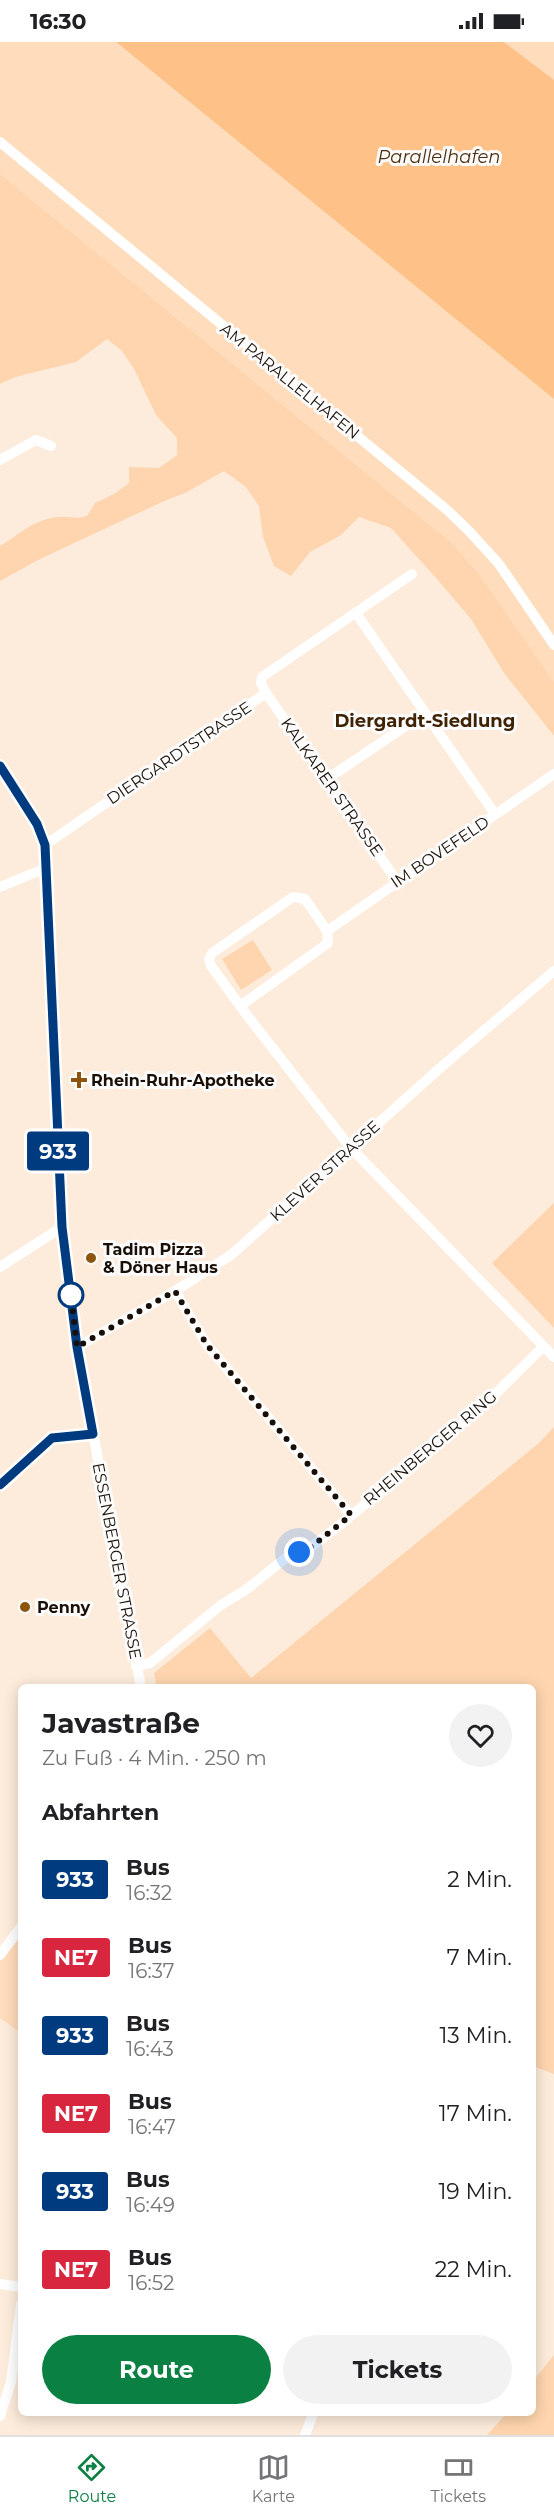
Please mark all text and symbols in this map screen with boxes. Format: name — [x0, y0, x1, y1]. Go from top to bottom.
text: 16:30 — [30, 8, 86, 35]
water label: Parallelhafen — [378, 146, 500, 168]
street label: AM PARALLELHAFEN — [217, 319, 363, 443]
street label: DIERGARDTSTRASSE — [103, 698, 255, 808]
district label: Diergardt-Siedlung — [335, 710, 515, 732]
street label: KALKARER STRASSE — [277, 714, 387, 860]
street label: IM BOVEFELD — [387, 812, 493, 892]
place label: Rhein-Ruhr-Apotheke — [91, 1071, 275, 1090]
marker: Rhein-Ruhr-Apotheke — [72, 1073, 86, 1087]
street label: KLEVER STRASSE — [266, 1117, 384, 1225]
line badge: 933 — [23, 1132, 92, 1170]
text: 933 — [39, 1139, 77, 1164]
place label: Tadim Pizza & Döner Haus — [103, 1240, 218, 1277]
marker: Tadim Pizza & Döner Haus — [84, 1251, 98, 1265]
unlabelled marker — [58, 1282, 84, 1308]
street label: RHEINBERGER RING — [360, 1387, 500, 1509]
street label: ESSENBERGER STRASSE — [89, 1461, 145, 1661]
your location — [284, 1537, 314, 1567]
place label: Penny — [37, 1598, 91, 1617]
marker: Penny — [18, 1600, 32, 1614]
button: heart — [449, 1704, 512, 1767]
text: Javastraße — [42, 1706, 200, 1740]
text: Zu Fuß · 4 Min. · 250 m — [42, 1746, 267, 1770]
text: Abfahrten — [42, 1799, 159, 1826]
text: Bus — [126, 1854, 170, 1881]
text: 2 Min. — [447, 1866, 512, 1893]
text: 933 — [56, 1867, 94, 1892]
text: 16:32 — [126, 1881, 172, 1905]
text: Bus — [128, 1932, 172, 1959]
text: 7 Min. — [447, 1944, 512, 1971]
text: NE7 — [54, 1945, 98, 1970]
text: 16:37 — [128, 1959, 174, 1983]
text: Bus — [126, 2010, 170, 2037]
text: 13 Min. — [439, 2022, 512, 2049]
text: 933 — [56, 2023, 94, 2048]
text: 16:43 — [126, 2037, 174, 2061]
text: Bus — [128, 2088, 172, 2115]
text: 17 Min. — [439, 2100, 512, 2127]
text: NE7 — [54, 2101, 98, 2126]
text: 16:47 — [128, 2115, 176, 2139]
text: Bus — [126, 2166, 170, 2193]
text: 19 Min. — [438, 2178, 512, 2205]
text: 933 — [56, 2179, 94, 2204]
text: 16:49 — [126, 2193, 175, 2217]
text: Bus — [128, 2244, 172, 2271]
text: 22 Min. — [435, 2256, 512, 2283]
text: NE7 — [54, 2257, 98, 2282]
text: 16:52 — [128, 2271, 174, 2295]
button: Route — [42, 2335, 271, 2404]
button: Tickets — [283, 2335, 512, 2404]
tab: Route — [68, 2451, 116, 2506]
tab: Karte — [252, 2451, 295, 2506]
tab: Tickets — [431, 2451, 486, 2506]

